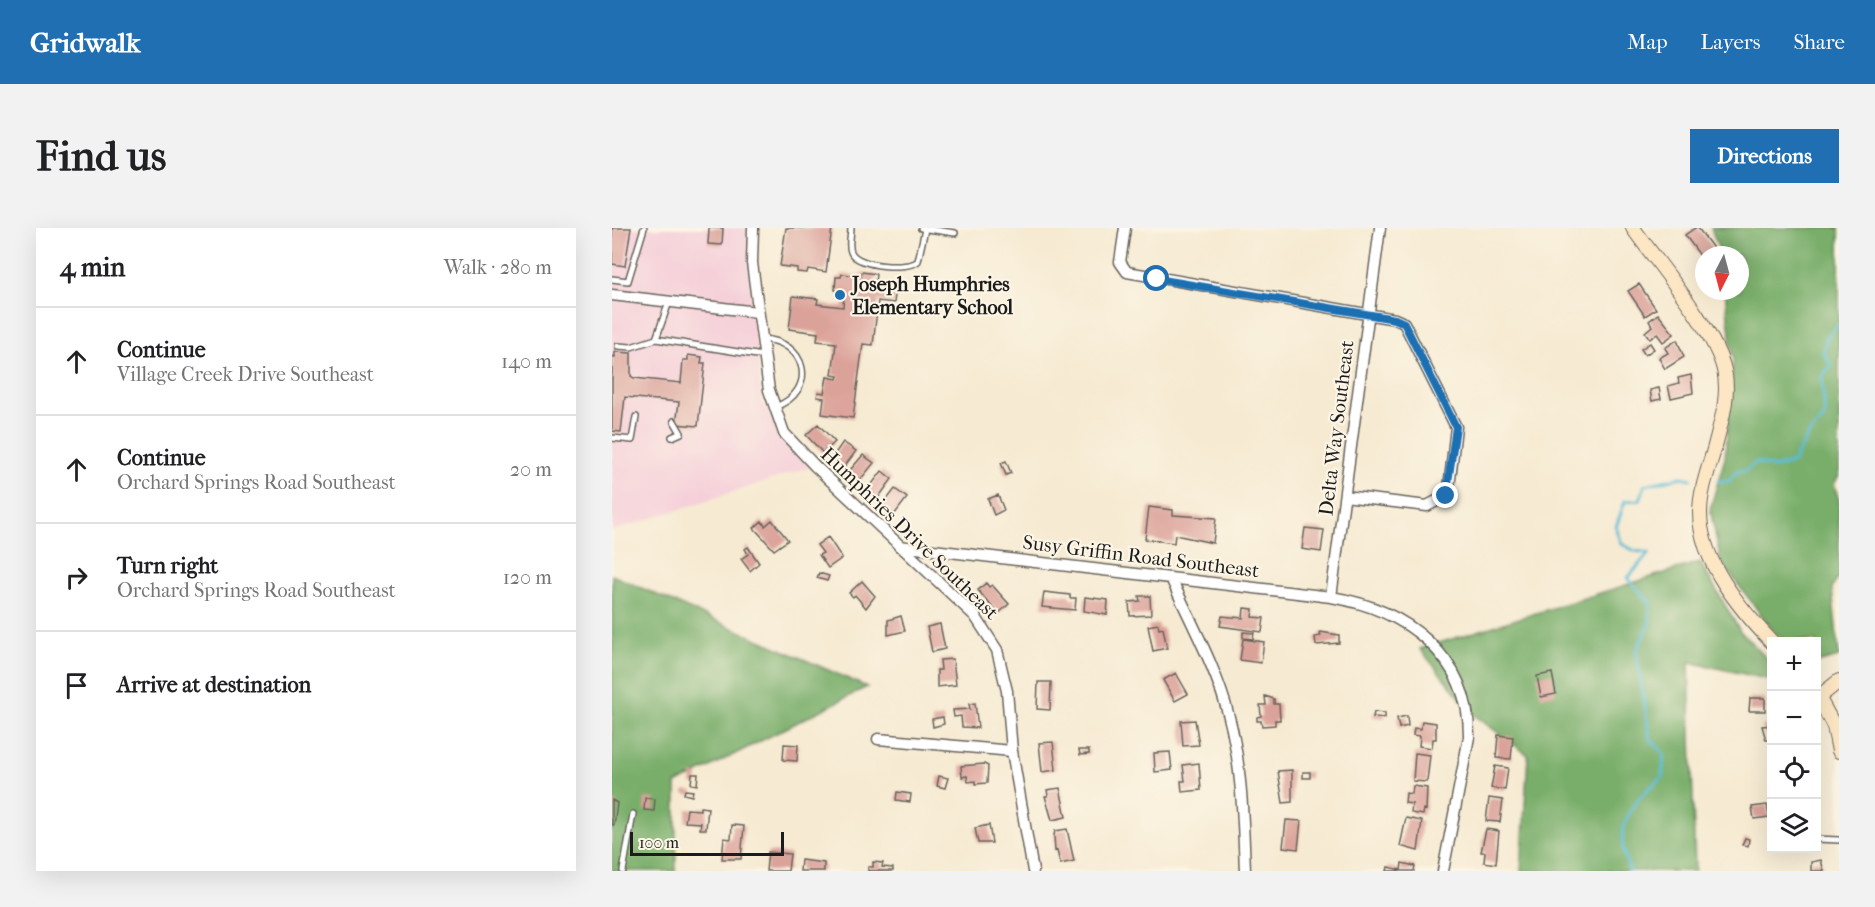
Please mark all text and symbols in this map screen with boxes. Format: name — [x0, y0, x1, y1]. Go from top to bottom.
text: Gridwalk — [30, 26, 141, 59]
text: Map — [1627, 30, 1668, 54]
text: Layers — [1701, 30, 1760, 54]
text: Share — [1793, 30, 1845, 54]
button: Directions — [1690, 129, 1839, 183]
text: Find us — [36, 132, 166, 181]
north arrow — [1695, 246, 1749, 300]
text: 4 min — [60, 252, 125, 283]
text: Walk · 280 m — [444, 256, 552, 279]
route start — [1143, 265, 1169, 291]
place label: Joseph Humphries Elementary School — [850, 273, 1014, 319]
marker: Joseph Humphries Elementary School — [833, 288, 847, 302]
text: Continue — [117, 337, 206, 363]
street label: Delta Way Southeast — [1314, 339, 1359, 517]
icon: ahead — [60, 345, 93, 378]
text: 140 m — [501, 350, 552, 373]
text: Village Creek Drive Southeast — [117, 363, 374, 386]
street label: Humphries Drive Southeast — [816, 442, 1003, 624]
text: Continue — [117, 445, 206, 471]
icon: ahead — [60, 453, 93, 486]
text: 20 m — [510, 458, 552, 481]
text: Orchard Springs Road Southeast — [117, 471, 396, 494]
route end — [1432, 482, 1458, 508]
street label: Susy Griffin Road Southeast — [1021, 531, 1260, 582]
text: Turn right — [117, 553, 218, 579]
icon: right — [60, 561, 93, 594]
text: 120 m — [503, 566, 552, 589]
text: Orchard Springs Road Southeast — [117, 579, 396, 602]
map controls — [1767, 637, 1821, 853]
button: + — [1767, 637, 1821, 691]
icon: arrive — [60, 669, 93, 702]
text: Arrive at destination — [117, 672, 311, 698]
button: − — [1767, 691, 1821, 745]
button: locate — [1767, 745, 1821, 799]
button: layers — [1767, 799, 1821, 853]
scale bar — [630, 829, 784, 856]
text: 100 m — [639, 833, 679, 852]

